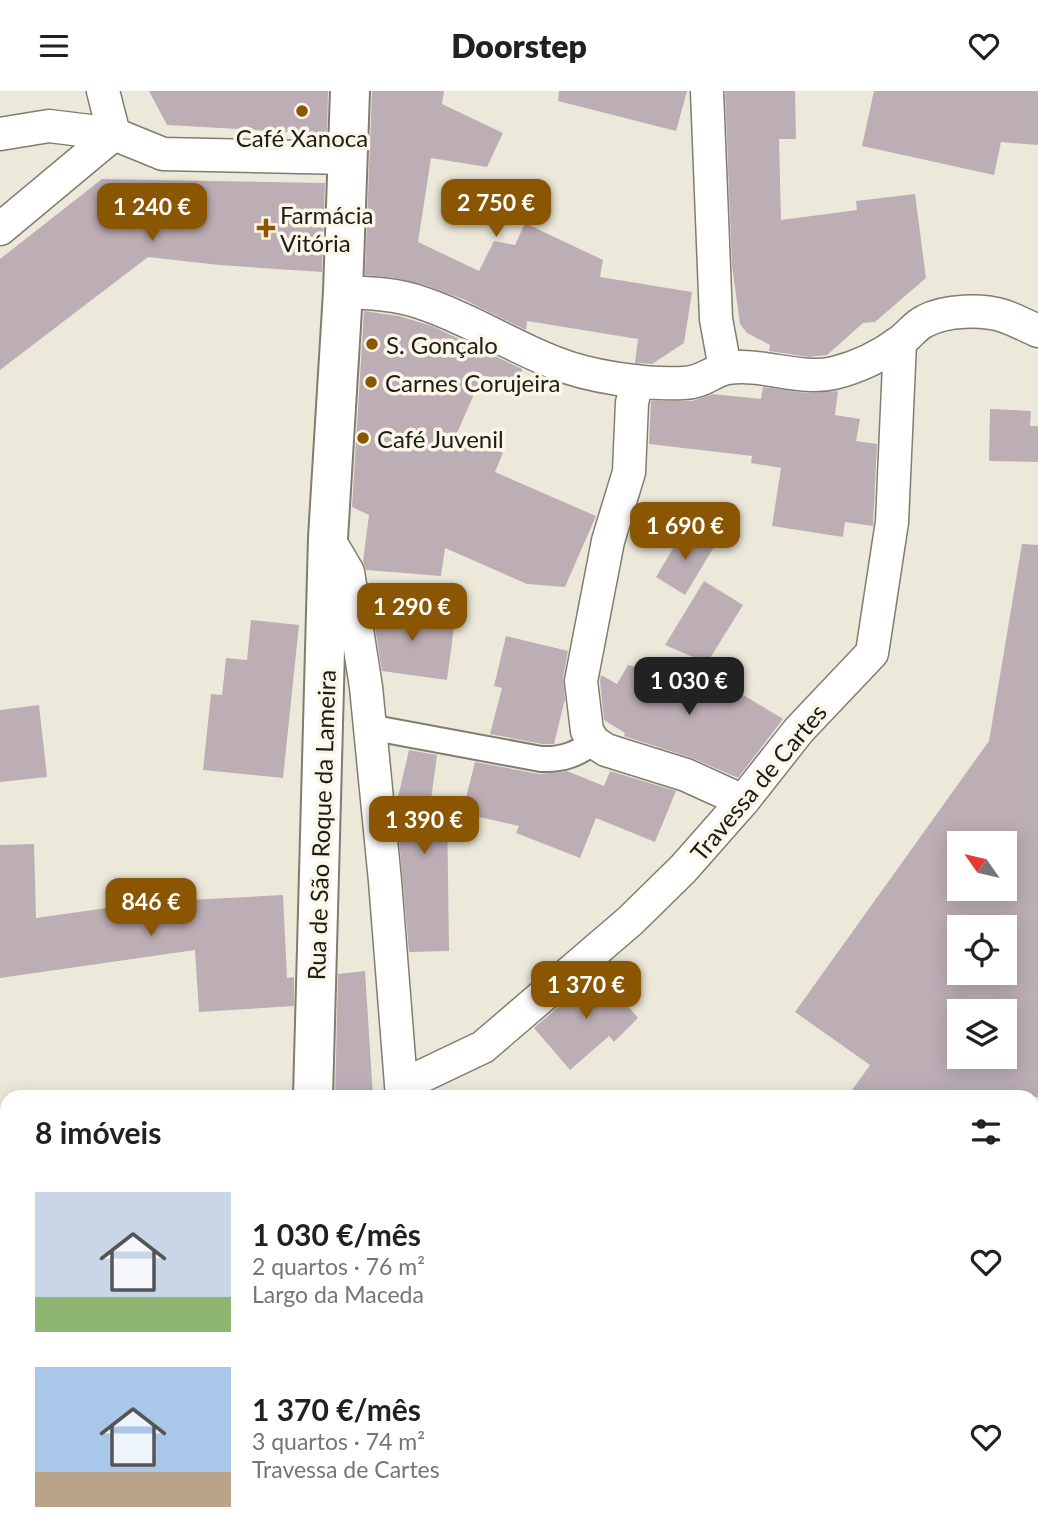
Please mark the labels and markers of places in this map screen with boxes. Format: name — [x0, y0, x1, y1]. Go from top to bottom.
marker: Café Xanoca — [294, 103, 310, 119]
place label: Café Xanoca — [236, 123, 368, 152]
pin: 2 750 € — [431, 179, 561, 239]
pin: 1 240 € — [87, 183, 217, 243]
place label: Farmácia Vitória — [280, 200, 373, 257]
marker: Farmácia Vitória — [258, 220, 274, 236]
place label: S. Gonçalo — [386, 330, 498, 359]
marker: S. Gonçalo — [364, 336, 380, 352]
place label: Carnes Corujeira — [385, 368, 560, 397]
marker: Carnes Corujeira — [363, 374, 379, 390]
place label: Café Juvenil — [377, 424, 504, 453]
marker: Café Juvenil — [355, 430, 371, 446]
pin: 1 690 € — [620, 503, 750, 562]
pin: 1 290 € — [347, 583, 477, 643]
pin: 1 030 € — [624, 657, 754, 717]
pin: 1 390 € — [359, 797, 489, 856]
pin: 846 € — [102, 879, 200, 938]
pin: 1 370 € — [521, 961, 651, 1021]

